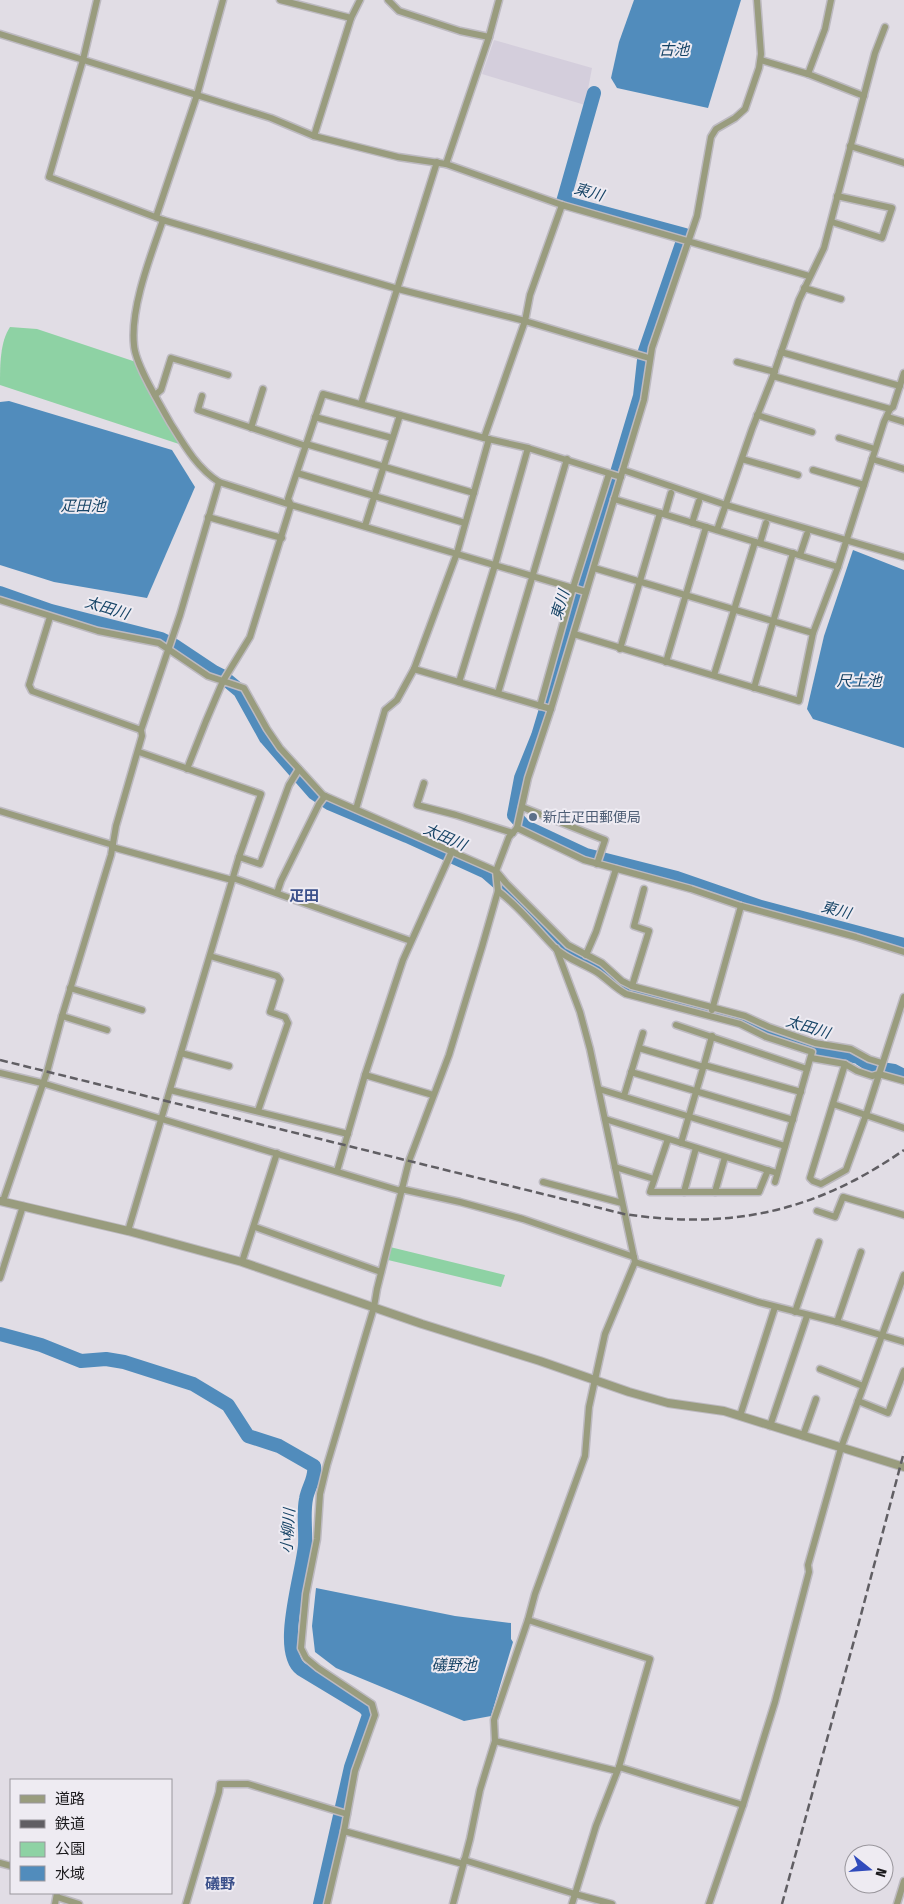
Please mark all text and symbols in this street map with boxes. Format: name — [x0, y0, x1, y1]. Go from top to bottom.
water label: 古池 — [659, 41, 691, 59]
water label: 東川 — [572, 179, 608, 205]
water label: 疋田池 — [60, 497, 107, 515]
water label: 東川 — [547, 586, 574, 622]
water label: 太田川 — [83, 593, 133, 624]
water label: 尺土池 — [836, 672, 883, 690]
place label: 新庄疋田郵便局 — [543, 809, 641, 826]
marker: 新庄疋田郵便局 — [527, 811, 539, 823]
water label: 太田川 — [421, 820, 471, 855]
district label: 疋田 — [289, 887, 319, 905]
water label: 東川 — [819, 897, 855, 923]
water label: 太田川 — [784, 1012, 834, 1043]
water label: 小柳川 — [277, 1506, 299, 1554]
water label: 礒野池 — [431, 1656, 478, 1674]
legend — [10, 1779, 172, 1894]
text: 道路 — [55, 1790, 85, 1808]
text: 鉄道 — [55, 1815, 85, 1833]
text: 公園 — [55, 1840, 85, 1858]
north arrow — [844, 1844, 894, 1894]
text: 水域 — [55, 1865, 85, 1883]
text: N — [872, 1866, 890, 1879]
district label: 礒野 — [205, 1875, 235, 1893]

